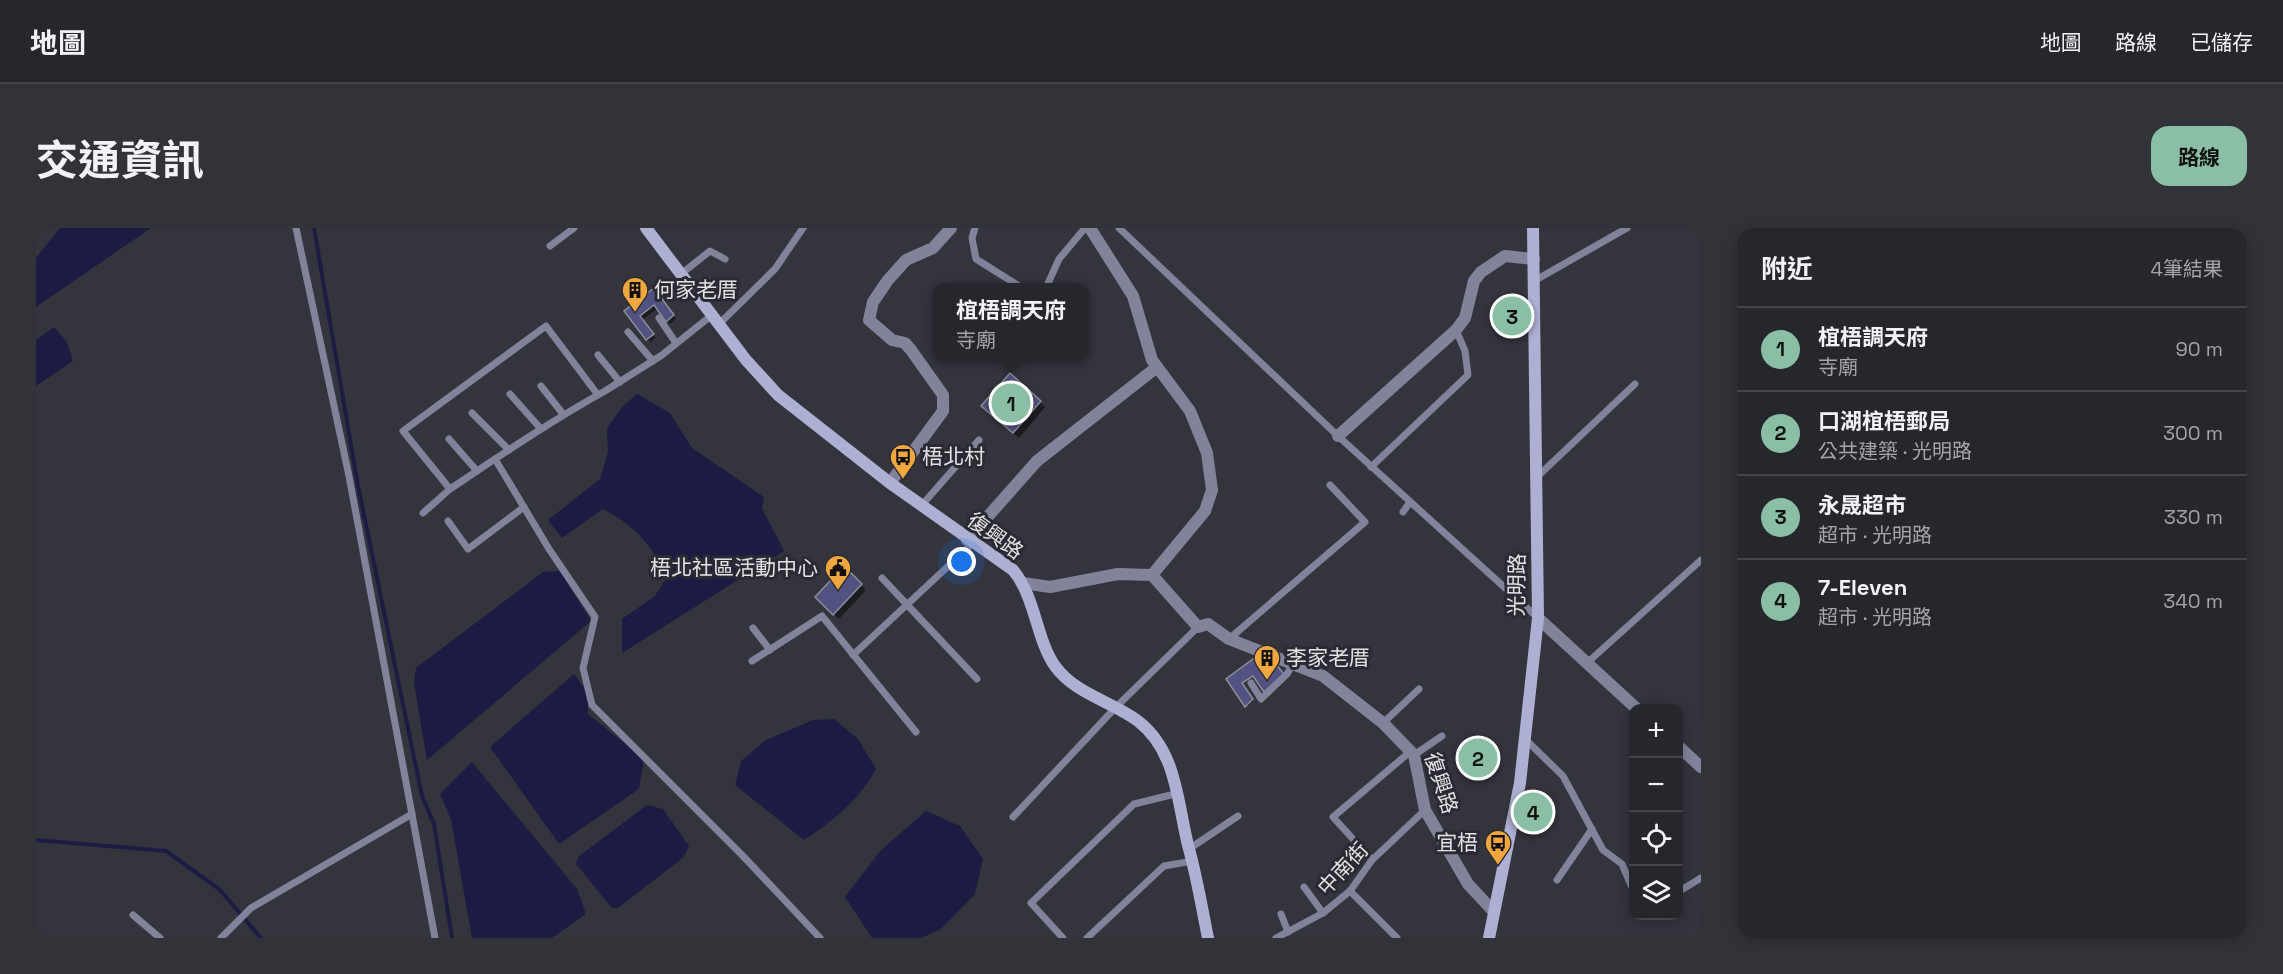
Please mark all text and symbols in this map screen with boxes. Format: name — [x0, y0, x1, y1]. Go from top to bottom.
text: 地圖 — [30, 25, 86, 61]
text: 地圖 — [2040, 29, 2082, 56]
text: 路線 — [2115, 29, 2157, 56]
text: 已儲存 — [2190, 29, 2253, 56]
button: 路線 — [2151, 126, 2247, 186]
text: 交通資訊 — [36, 134, 204, 187]
text: 附近 — [1761, 252, 1813, 286]
text: 4筆結果 — [2151, 256, 2223, 282]
building icon: 何家老厝 — [620, 275, 650, 313]
place label: 何家老厝 — [654, 276, 738, 303]
popup — [933, 283, 1089, 361]
pin: 3 — [1492, 294, 1532, 338]
text: 椬梧調天府 — [956, 296, 1066, 324]
text: 椬梧調天府 — [1818, 323, 1928, 351]
text: 寺廟 — [956, 327, 996, 353]
text: 1 — [1776, 336, 1785, 362]
text: 90 m — [2176, 336, 2223, 362]
text: 寺廟 — [1818, 354, 1858, 380]
pin: 1 — [992, 380, 1030, 426]
text: 口湖椬梧郵局 — [1818, 407, 1950, 435]
text: 2 — [1775, 420, 1786, 446]
text: 300 m — [2163, 420, 2223, 446]
text: 公共建築 · 光明路 — [1818, 438, 1972, 464]
bus stop icon: 梧北村 — [888, 442, 918, 480]
place label: 梧北村 — [922, 443, 985, 470]
text: 永晟超市 — [1818, 491, 1906, 519]
text: 3 — [1774, 504, 1787, 530]
text: 330 m — [2164, 504, 2223, 530]
street label: 復興路 — [962, 506, 1029, 565]
text: 超市 · 光明路 — [1818, 522, 1932, 548]
your location — [947, 547, 976, 576]
public building icon: 梧北社區活動中心 — [823, 553, 853, 591]
street label: 光明路 — [1502, 553, 1531, 617]
place label: 梧北社區活動中心 — [650, 554, 818, 581]
text: 7-Eleven — [1818, 573, 1907, 601]
text: 4 — [1774, 588, 1787, 614]
text: 340 m — [2163, 588, 2223, 614]
text: 超市 · 光明路 — [1818, 604, 1932, 630]
building icon: 李家老厝 — [1252, 643, 1282, 681]
place label: 李家老厝 — [1286, 644, 1370, 671]
map controls — [1629, 704, 1683, 920]
button: + — [1629, 704, 1683, 758]
pin: 2 — [1458, 736, 1498, 780]
street label: 復興路 — [1419, 749, 1464, 817]
button: − — [1629, 758, 1683, 812]
pin: 4 — [1514, 790, 1552, 834]
button: locate — [1629, 812, 1683, 866]
bus stop icon: 宜梧 — [1483, 828, 1513, 866]
place label: 宜梧 — [1436, 829, 1478, 856]
street label: 中南街 — [1311, 836, 1374, 901]
button: layers — [1629, 866, 1683, 920]

